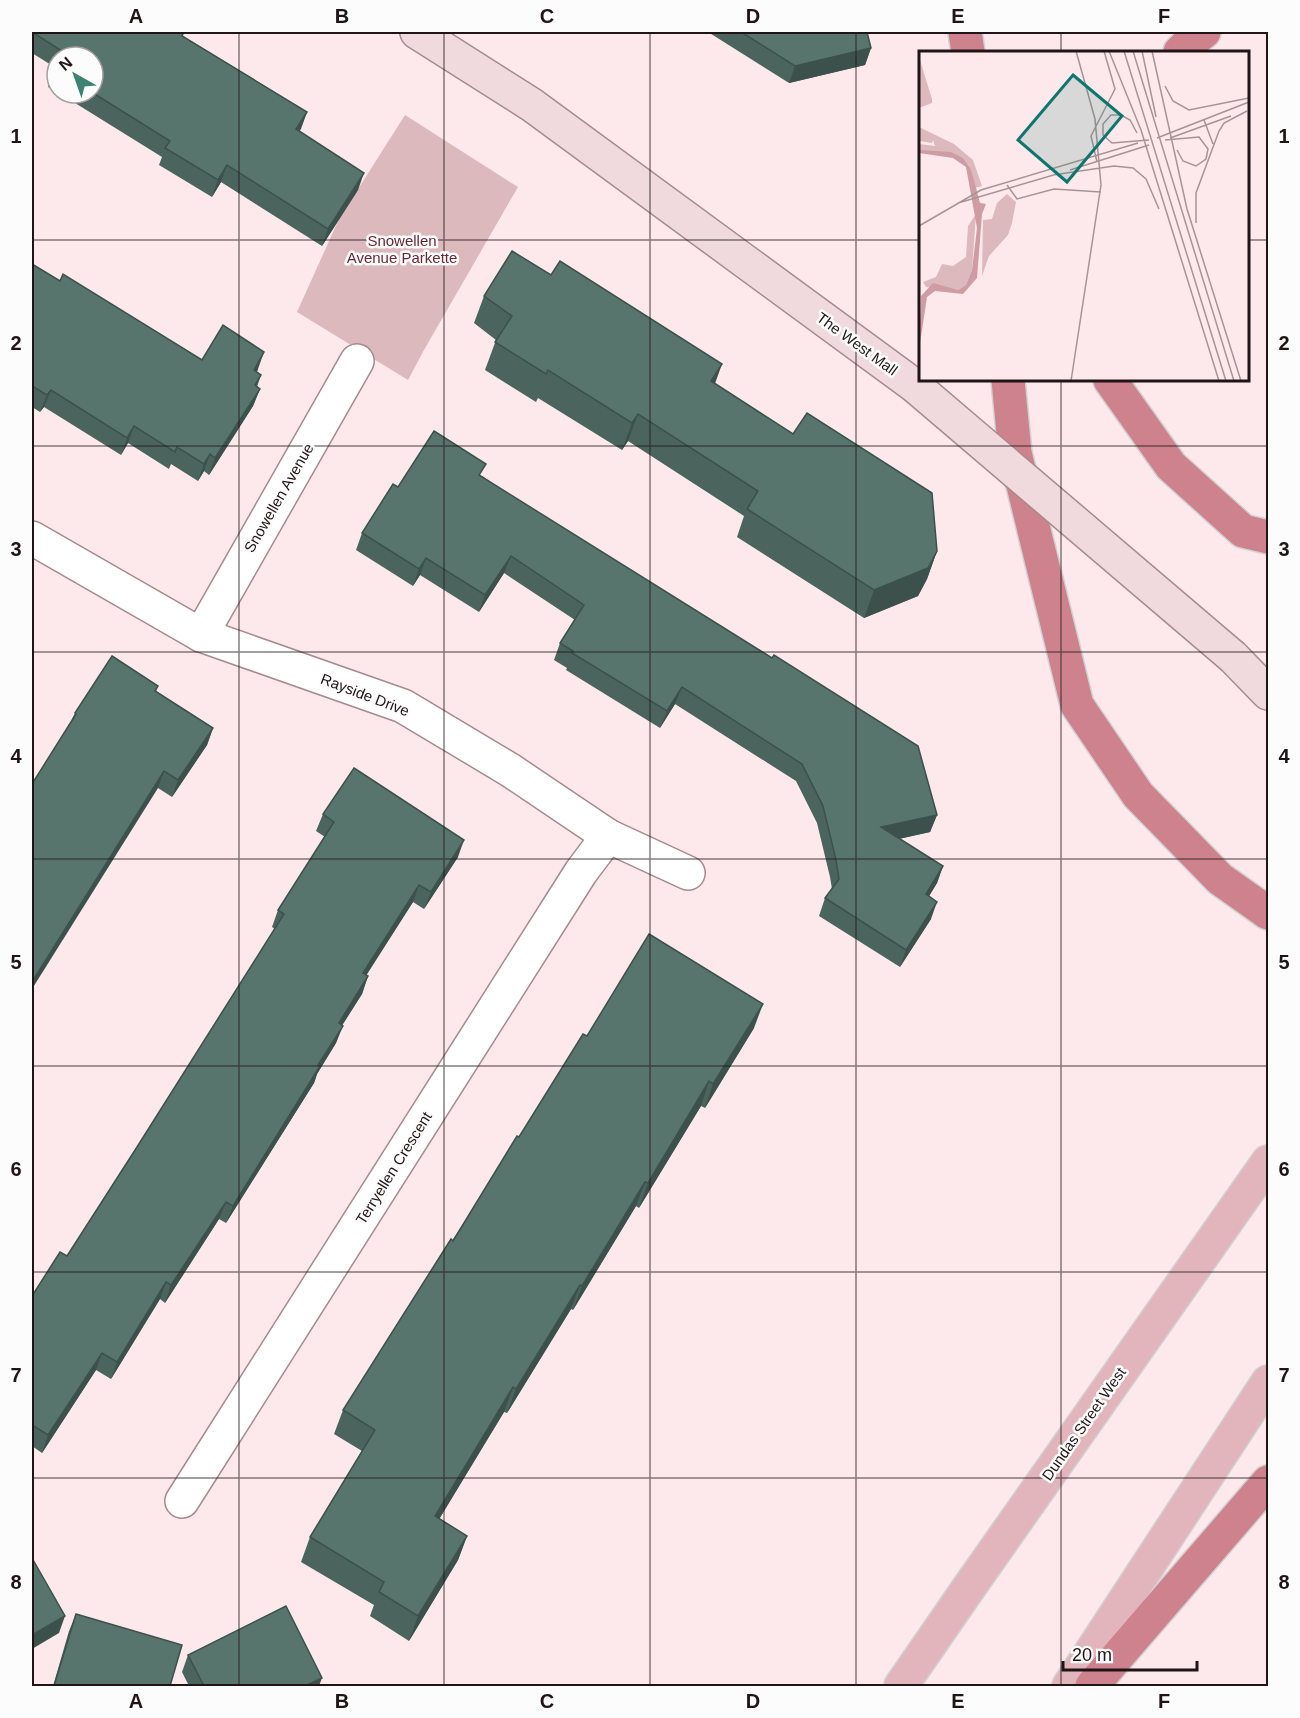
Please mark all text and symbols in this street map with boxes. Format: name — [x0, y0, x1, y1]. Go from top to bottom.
text: A — [129, 5, 143, 27]
text: B — [335, 5, 349, 27]
text: C — [540, 5, 554, 27]
text: D — [746, 5, 760, 27]
text: E — [951, 5, 965, 27]
text: F — [1158, 5, 1170, 27]
north arrow — [45, 45, 105, 105]
inset map — [919, 51, 1249, 381]
text: N — [56, 54, 76, 74]
text: 1 — [10, 125, 22, 147]
text: 1 — [1278, 125, 1290, 147]
park label: Snowellen Avenue Parkette — [347, 232, 457, 266]
street label: The West Mall — [814, 309, 901, 379]
text: 2 — [10, 332, 22, 354]
text: 2 — [1278, 332, 1290, 354]
street label: Snowellen Avenue — [240, 440, 317, 555]
text: 3 — [10, 538, 22, 560]
text: 3 — [1278, 538, 1290, 560]
street label: Rayside Drive — [319, 670, 412, 719]
text: 4 — [10, 745, 22, 767]
text: 4 — [1278, 745, 1290, 767]
text: 5 — [10, 951, 22, 973]
text: 5 — [1278, 951, 1290, 973]
street label: Terryellen Crescent — [352, 1108, 435, 1227]
text: 6 — [10, 1158, 22, 1180]
text: 6 — [1278, 1158, 1290, 1180]
street label: Dundas Street West — [1038, 1363, 1129, 1483]
text: 7 — [10, 1364, 22, 1386]
text: 7 — [1278, 1364, 1290, 1386]
text: 8 — [10, 1571, 22, 1593]
text: 8 — [1278, 1571, 1290, 1593]
scale bar — [1063, 1634, 1196, 1672]
text: 20 m — [1072, 1645, 1112, 1665]
text: A — [129, 1690, 143, 1712]
text: B — [335, 1690, 349, 1712]
text: C — [540, 1690, 554, 1712]
text: D — [746, 1690, 760, 1712]
text: E — [951, 1690, 965, 1712]
text: F — [1158, 1690, 1170, 1712]

